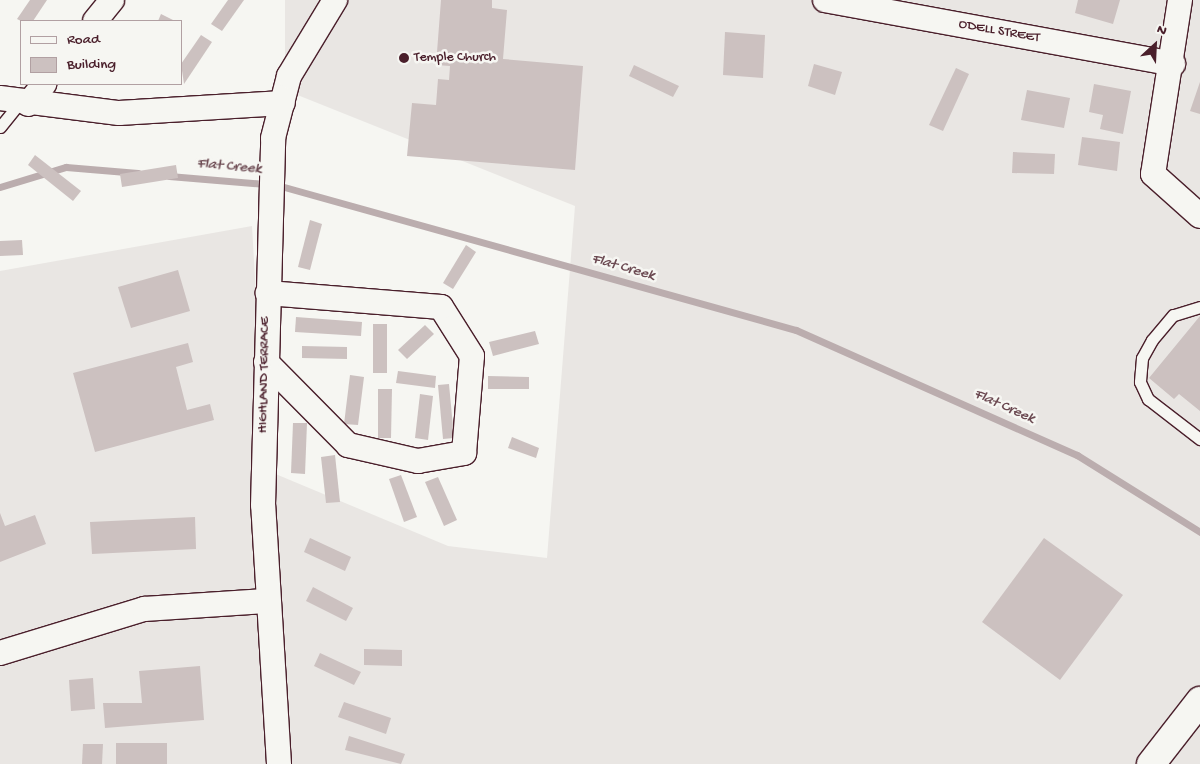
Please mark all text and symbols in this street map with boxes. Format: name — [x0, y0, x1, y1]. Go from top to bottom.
street label: ODELL STREET — [957, 17, 1041, 47]
legend — [20, 20, 182, 85]
north arrow — [1130, 20, 1180, 70]
text: N — [1154, 21, 1169, 41]
text: Road — [67, 31, 100, 49]
place label: Temple Church — [414, 50, 496, 66]
marker: Temple Church — [398, 52, 410, 64]
text: Building — [67, 56, 116, 74]
water label: Flat Creek — [196, 155, 262, 179]
water label: Flat Creek — [589, 250, 657, 286]
street label: HIGHLAND TERRACE — [256, 317, 274, 433]
water label: Flat Creek — [971, 386, 1037, 428]

